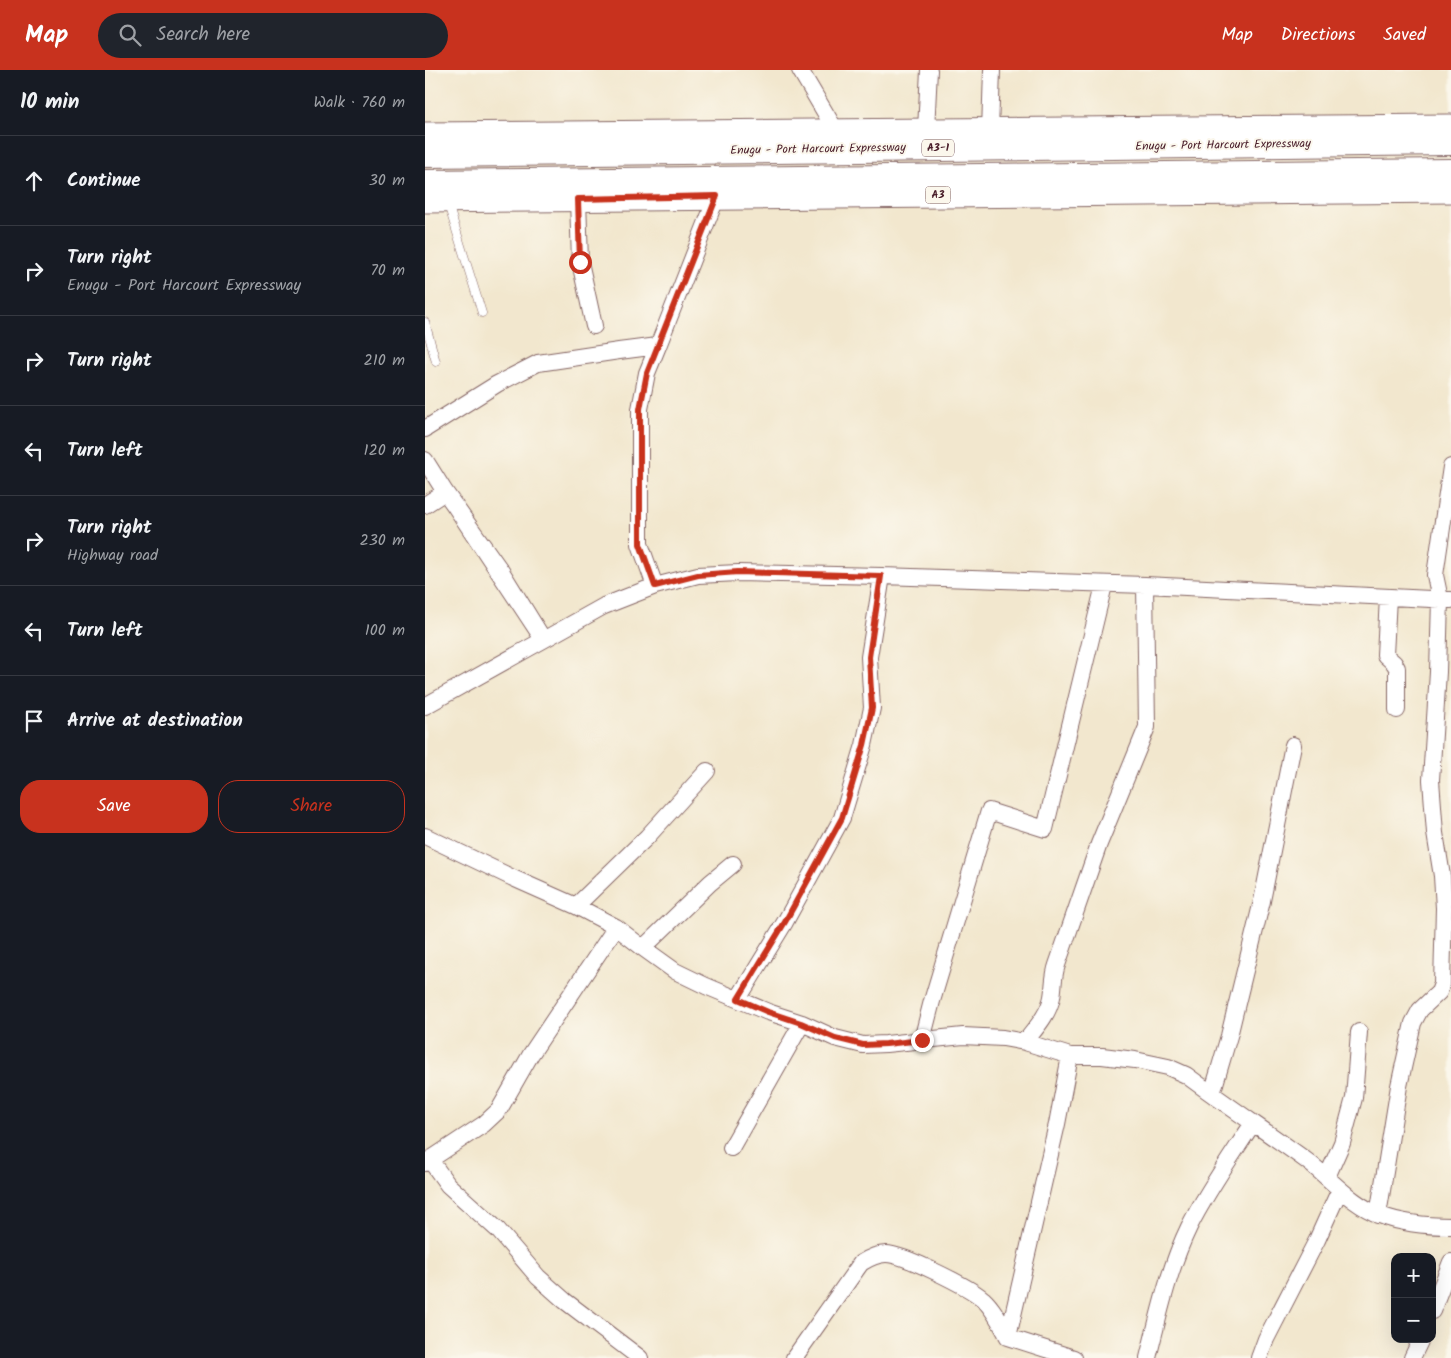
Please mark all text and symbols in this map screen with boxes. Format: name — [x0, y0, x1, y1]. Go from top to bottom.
search box — [98, 13, 448, 58]
text: Map — [25, 16, 68, 55]
text: Search here — [156, 20, 250, 50]
icon: search — [116, 21, 144, 49]
text: Map — [1221, 21, 1253, 50]
text: Directions — [1281, 21, 1355, 50]
text: Saved — [1383, 21, 1426, 50]
text: 10 min — [20, 86, 80, 119]
text: Walk · 760 m — [314, 90, 405, 115]
street label: Enugu - Port Harcourt Expressway — [1135, 134, 1311, 156]
street label: Enugu - Port Harcourt Expressway — [730, 138, 906, 160]
road number: A3-1 — [922, 140, 954, 156]
text: Continue — [67, 166, 140, 196]
icon: ahead — [20, 167, 48, 195]
text: 30 m — [369, 168, 405, 193]
road number: A3 — [925, 186, 951, 204]
text: Turn right — [67, 243, 152, 273]
route start — [569, 251, 592, 274]
icon: right — [20, 257, 48, 285]
text: 70 m — [370, 258, 405, 283]
text: Enugu - Port Harcourt Expressway — [67, 273, 301, 298]
text: Turn right — [67, 346, 152, 376]
icon: right — [20, 347, 48, 375]
text: 210 m — [364, 348, 405, 373]
text: Turn left — [67, 436, 142, 466]
icon: left — [20, 437, 48, 465]
text: 120 m — [364, 438, 405, 463]
text: Turn right — [67, 513, 152, 543]
icon: right — [20, 527, 48, 555]
text: 230 m — [359, 528, 405, 553]
text: Highway road — [67, 543, 158, 568]
text: Turn left — [67, 616, 142, 646]
icon: left — [20, 617, 48, 645]
text: 100 m — [365, 618, 405, 643]
text: Arrive at destination — [67, 706, 243, 736]
icon: arrive — [20, 707, 48, 735]
button: Save — [20, 780, 208, 833]
button: Share — [218, 780, 405, 833]
route end — [911, 1029, 934, 1052]
map controls — [1391, 1253, 1436, 1343]
button: + — [1391, 1253, 1436, 1298]
button: − — [1391, 1298, 1436, 1343]

